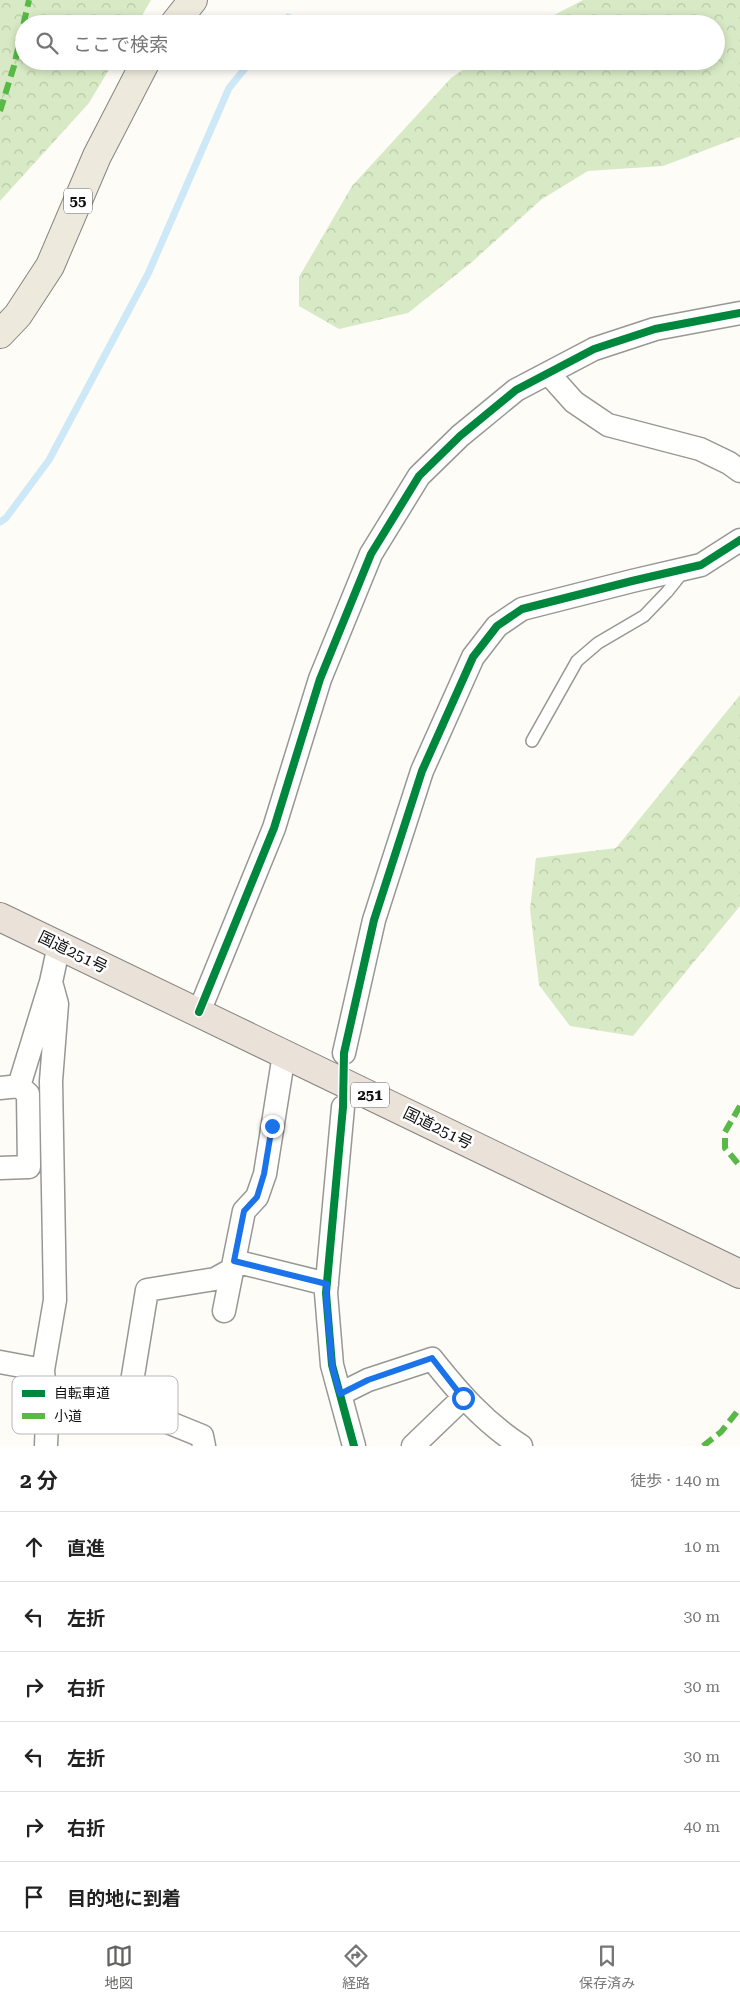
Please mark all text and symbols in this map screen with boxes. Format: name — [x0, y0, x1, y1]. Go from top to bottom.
search box — [15, 15, 725, 70]
icon: search — [33, 29, 61, 57]
text: ここで検索 — [73, 33, 168, 56]
road number: 55 — [64, 188, 92, 214]
street label: 国道251号 — [35, 927, 111, 977]
road number: 251 — [351, 1082, 389, 1108]
street label: 国道251号 — [400, 1103, 476, 1153]
route end — [261, 1115, 284, 1138]
legend — [12, 1376, 178, 1434]
text: 自転車道 — [54, 1385, 110, 1401]
route start — [452, 1387, 475, 1410]
text: 小道 — [54, 1408, 82, 1424]
text: 2 分 — [20, 1469, 58, 1493]
text: 徒歩 · 140 m — [630, 1471, 720, 1490]
icon: ahead — [20, 1533, 48, 1561]
text: 直進 — [67, 1537, 105, 1560]
text: 10 m — [683, 1537, 720, 1556]
icon: left — [20, 1603, 48, 1631]
text: 左折 — [67, 1607, 105, 1630]
text: 30 m — [683, 1607, 720, 1626]
icon: right — [20, 1673, 48, 1701]
text: 右折 — [67, 1677, 105, 1700]
text: 30 m — [683, 1677, 720, 1696]
icon: left — [20, 1743, 48, 1771]
text: 左折 — [67, 1747, 105, 1770]
text: 30 m — [683, 1747, 720, 1766]
icon: right — [20, 1813, 48, 1841]
text: 右折 — [67, 1817, 105, 1840]
text: 40 m — [683, 1817, 720, 1836]
icon: arrive — [20, 1883, 48, 1911]
text: 目的地に到着 — [67, 1887, 181, 1910]
tab: 地図 — [105, 1942, 133, 1992]
tab: 経路 — [342, 1942, 370, 1992]
tab: 保存済み — [579, 1942, 635, 1992]

